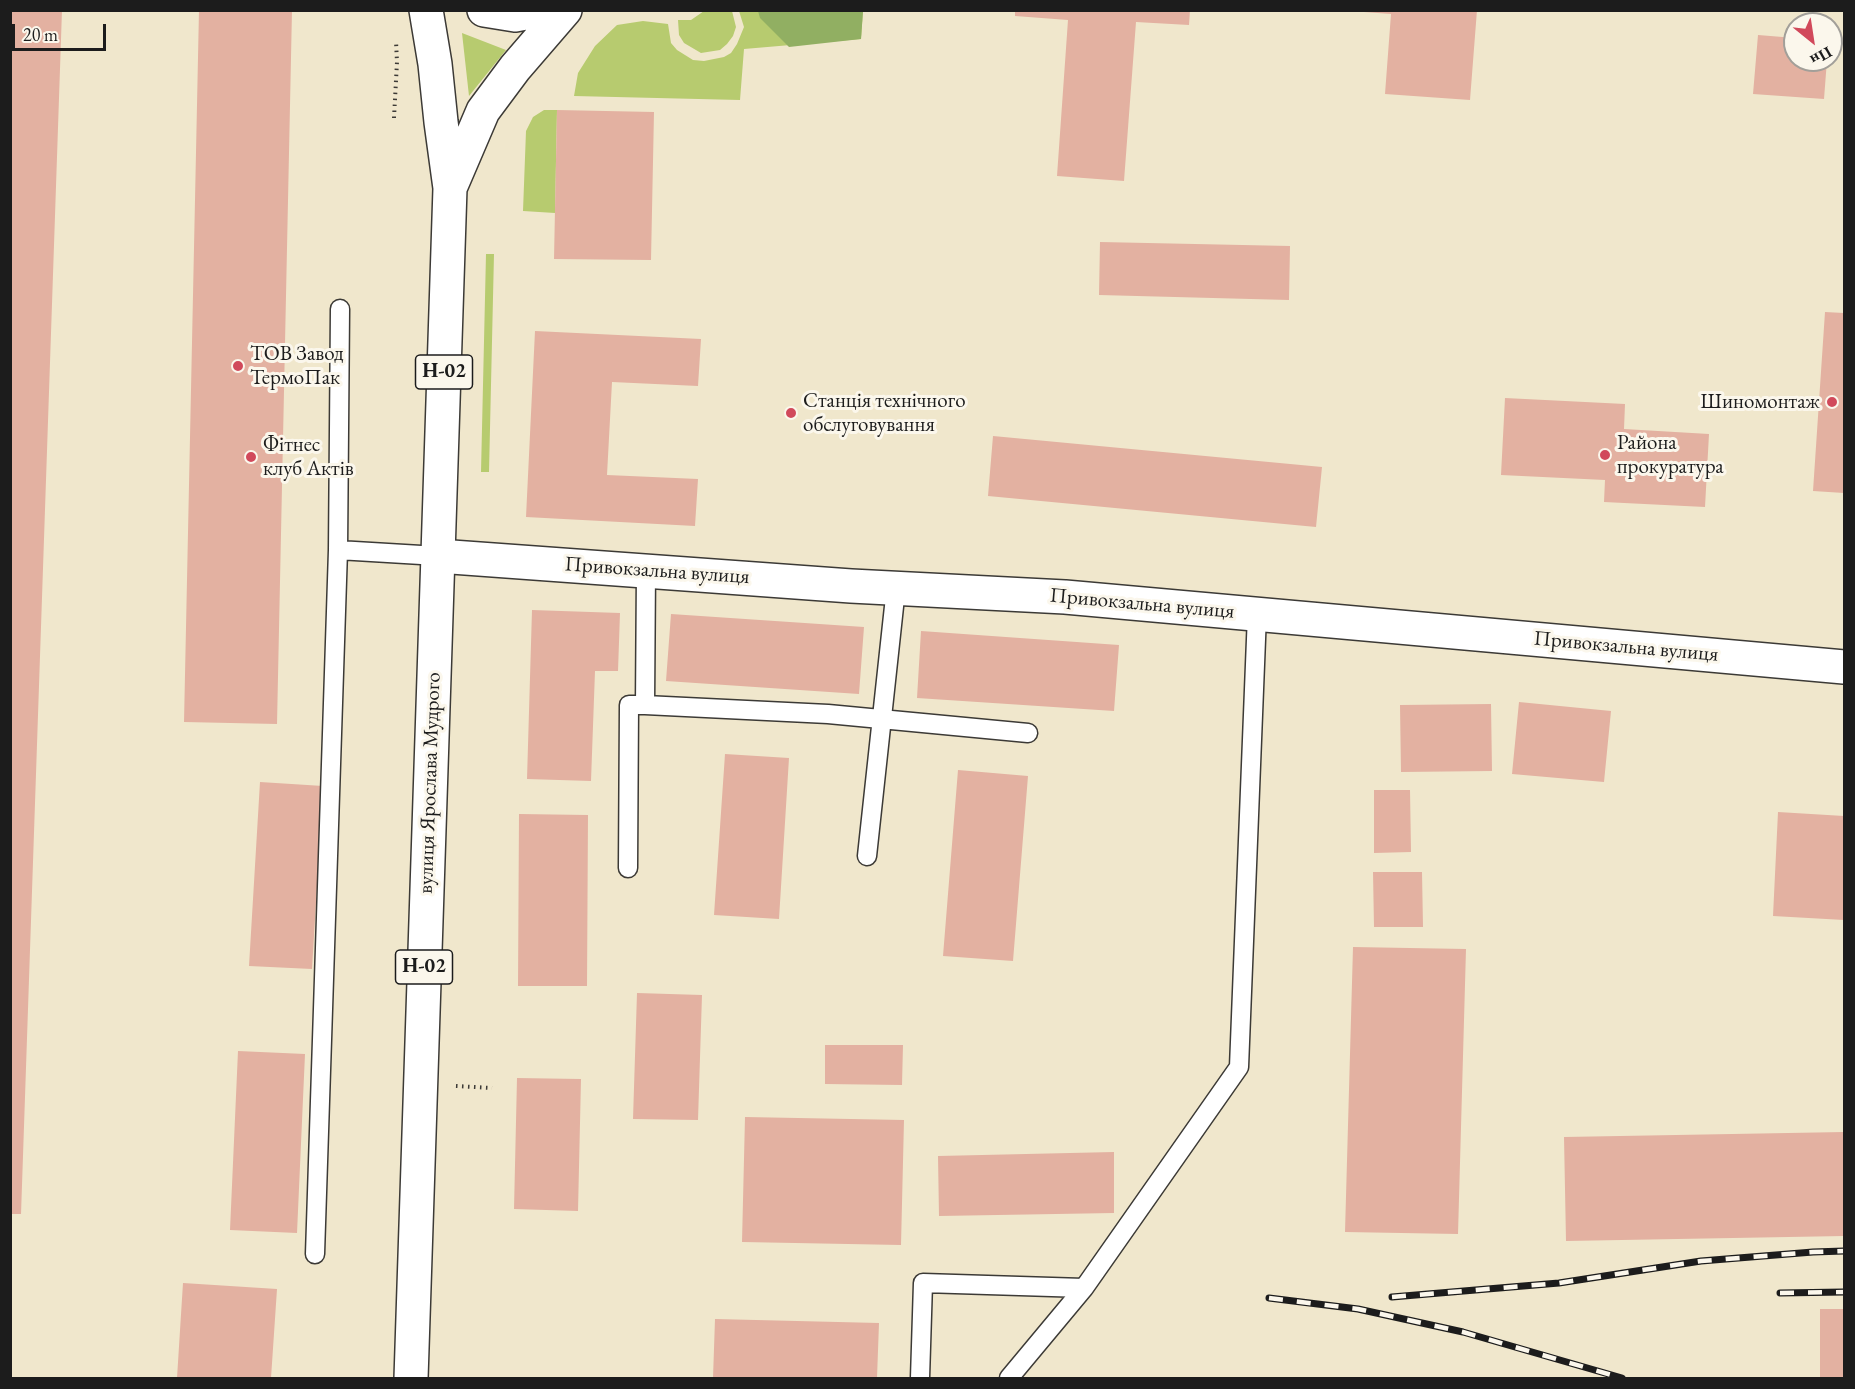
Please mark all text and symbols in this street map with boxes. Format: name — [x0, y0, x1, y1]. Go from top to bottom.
scale bar — [15, 12, 110, 50]
north arrow — [1783, 12, 1843, 72]
text: 20 m — [23, 23, 58, 46]
text: Пн — [1807, 42, 1836, 71]
place label: ТОВ Завод ТермоПак — [250, 341, 344, 391]
road number: Н-02 — [416, 355, 472, 389]
marker: ТОВ Завод ТермоПак — [231, 359, 245, 373]
place label: Станція технічного обслуговування — [803, 388, 966, 438]
place label: Шиномонтаж — [1700, 389, 1820, 415]
marker: Шиномонтаж — [1825, 395, 1839, 409]
marker: Станція технічного обслуговування — [784, 406, 798, 420]
place label: Района прокуратура — [1617, 430, 1724, 480]
place label: Фітнес клуб Актів — [263, 432, 354, 482]
marker: Района прокуратура — [1598, 448, 1612, 462]
marker: Фітнес клуб Актів — [244, 450, 258, 464]
street label: Привокзальна вулиця — [564, 552, 750, 590]
street label: Привокзальна вулиця — [1049, 583, 1235, 625]
street label: Привокзальна вулиця — [1533, 626, 1719, 668]
street label: вулиця Ярослава Мудрого — [414, 672, 446, 894]
road number: Н-02 — [396, 950, 452, 984]

